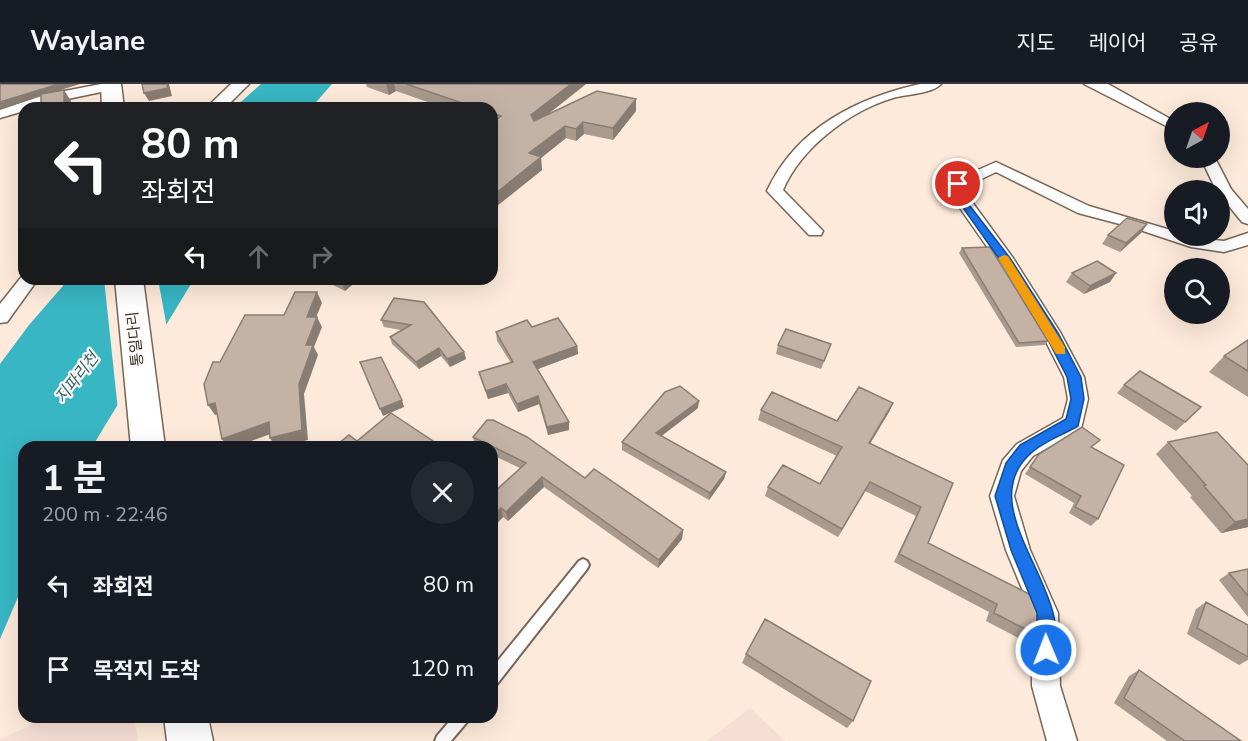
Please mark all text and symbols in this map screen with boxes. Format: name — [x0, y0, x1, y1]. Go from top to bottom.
text: Waylane — [30, 22, 145, 60]
text: 지도 — [1017, 29, 1055, 57]
text: 레이어 — [1088, 29, 1146, 57]
text: 공유 — [1179, 29, 1218, 57]
north arrow — [1164, 102, 1230, 168]
map controls — [1164, 102, 1230, 324]
text: 80 m — [141, 116, 240, 173]
icon: left — [42, 126, 120, 204]
pin — [932, 158, 983, 209]
icon: arrive — [941, 167, 974, 200]
text: 좌회전 — [141, 174, 216, 211]
button: sound — [1164, 180, 1230, 246]
icon: left — [179, 240, 212, 273]
icon: ahead — [242, 240, 275, 273]
icon: right — [305, 240, 338, 273]
button: search — [1164, 258, 1230, 324]
street label: 통일다리 — [122, 311, 148, 367]
water label: 지파리천 — [50, 346, 105, 408]
text: 1 분 — [42, 454, 106, 503]
button: close — [411, 461, 474, 524]
text: 200 m · 22:46 — [42, 501, 168, 528]
icon: left — [42, 569, 75, 602]
text: 80 m — [423, 570, 474, 600]
text: 좌회전 — [93, 572, 154, 602]
position arrow — [1014, 618, 1078, 682]
icon: arrive — [42, 653, 75, 686]
text: 120 m — [410, 654, 474, 684]
text: 목적지 도착 — [93, 656, 200, 686]

